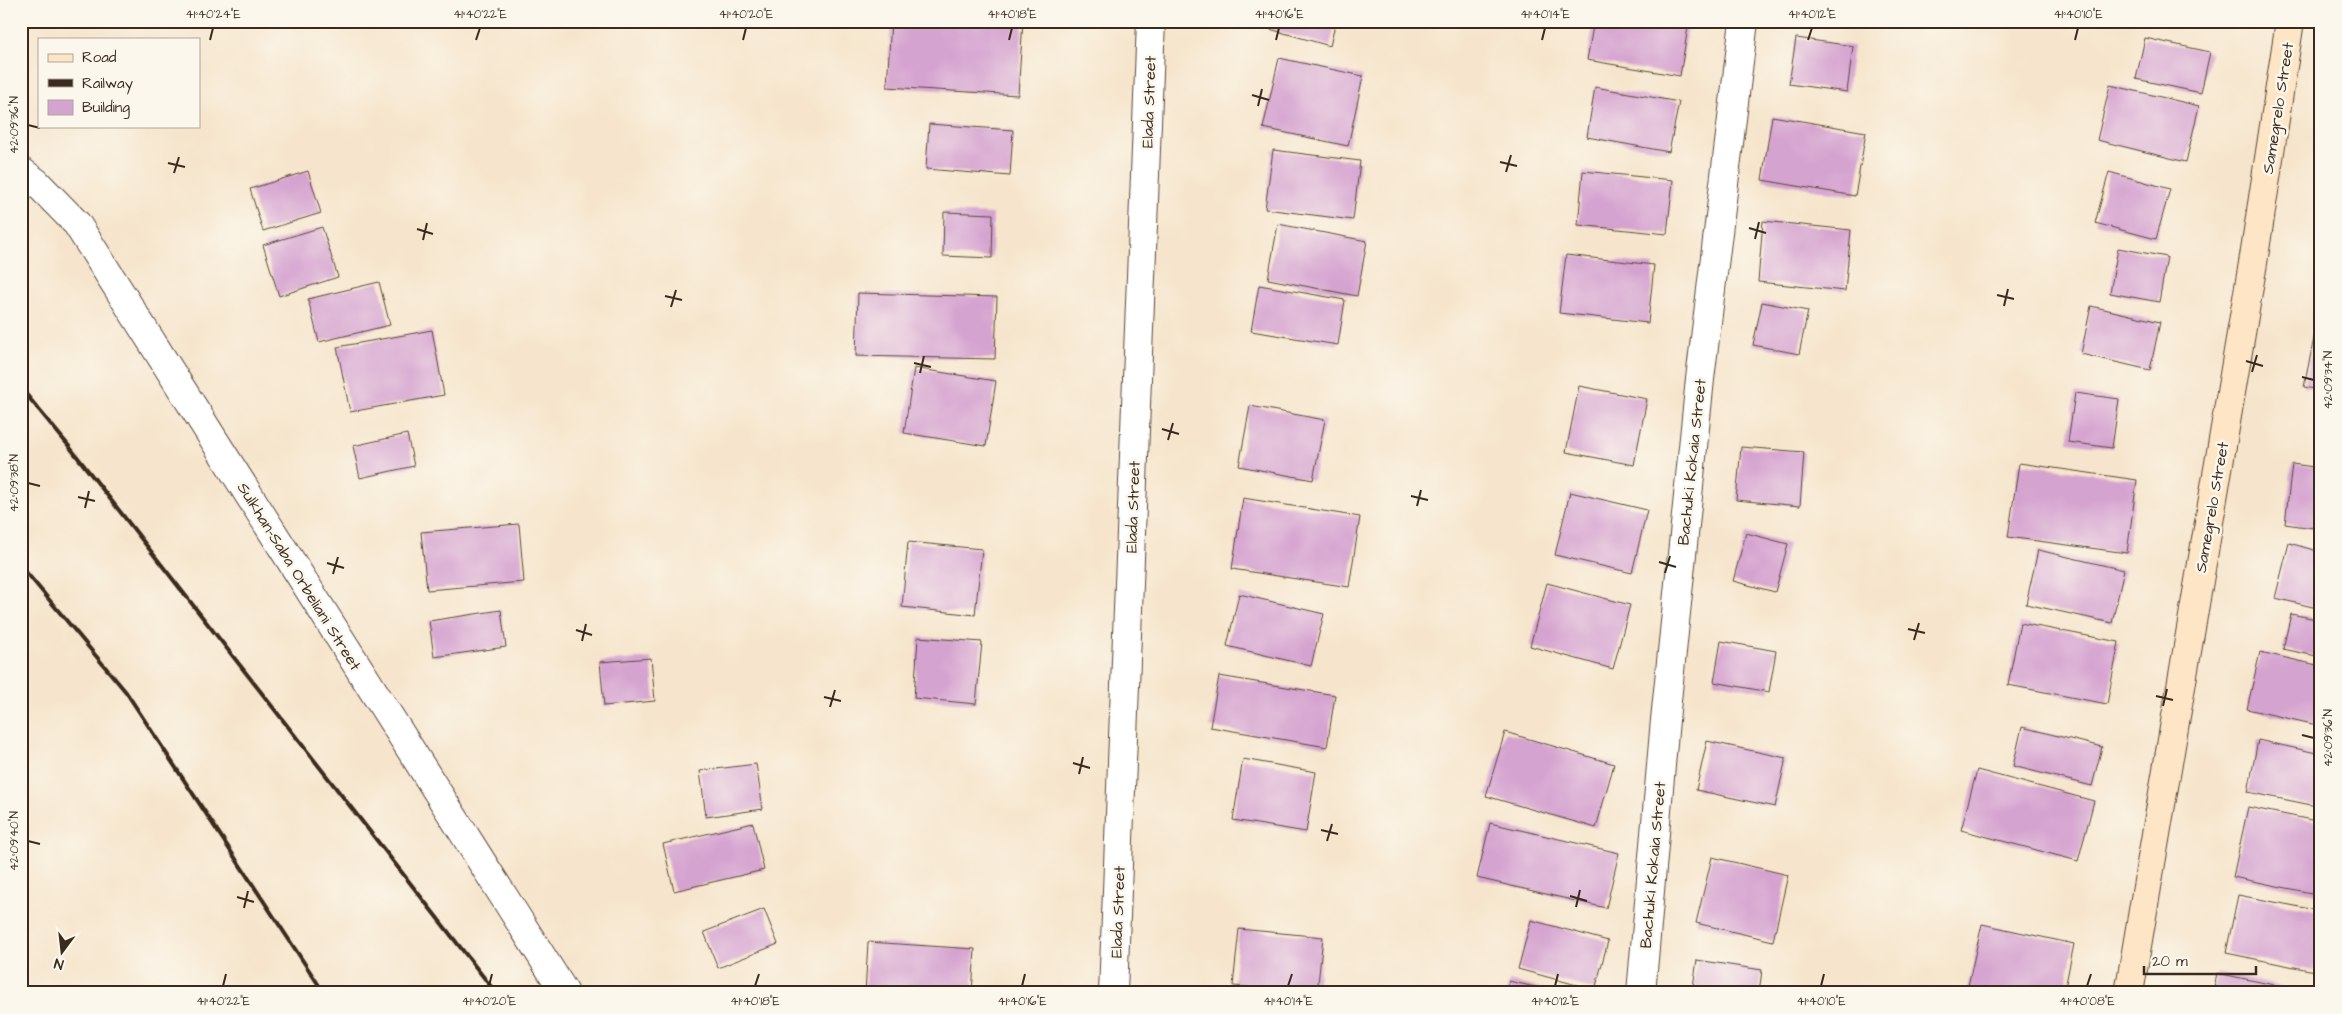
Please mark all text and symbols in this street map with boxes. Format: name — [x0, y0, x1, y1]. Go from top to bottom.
text: 41°40'24"E — [186, 6, 241, 23]
text: 41°40'22"E — [453, 6, 507, 23]
text: 41°40'20"E — [719, 6, 773, 23]
text: 41°40'18"E — [987, 6, 1037, 23]
text: 41°40'16"E — [1254, 6, 1304, 23]
text: 41°40'14"E — [1520, 6, 1570, 23]
text: 41°40'12"E — [1788, 6, 1836, 23]
text: 41°40'10"E — [2053, 6, 2103, 23]
legend — [38, 38, 200, 128]
street label: Samegrelo Street — [2257, 40, 2300, 175]
text: Road — [82, 47, 117, 68]
street label: Elada Street — [1136, 55, 1162, 149]
text: Railway — [82, 73, 133, 95]
text: 42°09'36"N — [6, 96, 23, 154]
text: Building — [82, 97, 130, 119]
text: 42°09'34"N — [2320, 350, 2337, 409]
street label: Bachuki Kokaia Street — [1672, 377, 1712, 546]
street label: Samegrelo Street — [2190, 439, 2235, 575]
text: 42°09'38"N — [6, 453, 23, 512]
street label: Elada Street — [1120, 460, 1146, 554]
street label: Sulkhan-Saba Orbeliani Street — [232, 478, 367, 675]
text: 42°09'36"N — [2320, 709, 2337, 767]
street label: Bachuki Kokaia Street — [1635, 780, 1671, 949]
text: 42°09'40"N — [6, 810, 23, 871]
street label: Elada Street — [1105, 865, 1131, 959]
north arrow — [38, 926, 88, 976]
scale bar — [2144, 944, 2257, 976]
text: 20 m — [2152, 951, 2188, 972]
text: N — [52, 953, 66, 974]
text: 41°40'22"E — [196, 993, 250, 1010]
text: 41°40'20"E — [462, 993, 516, 1010]
text: 41°40'18"E — [730, 993, 780, 1010]
text: 41°40'16"E — [997, 993, 1047, 1010]
text: 41°40'14"E — [1263, 993, 1313, 1010]
text: 41°40'12"E — [1531, 993, 1579, 1010]
text: 41°40'10"E — [1796, 993, 1846, 1010]
text: 41°40'08"E — [2059, 993, 2115, 1010]

